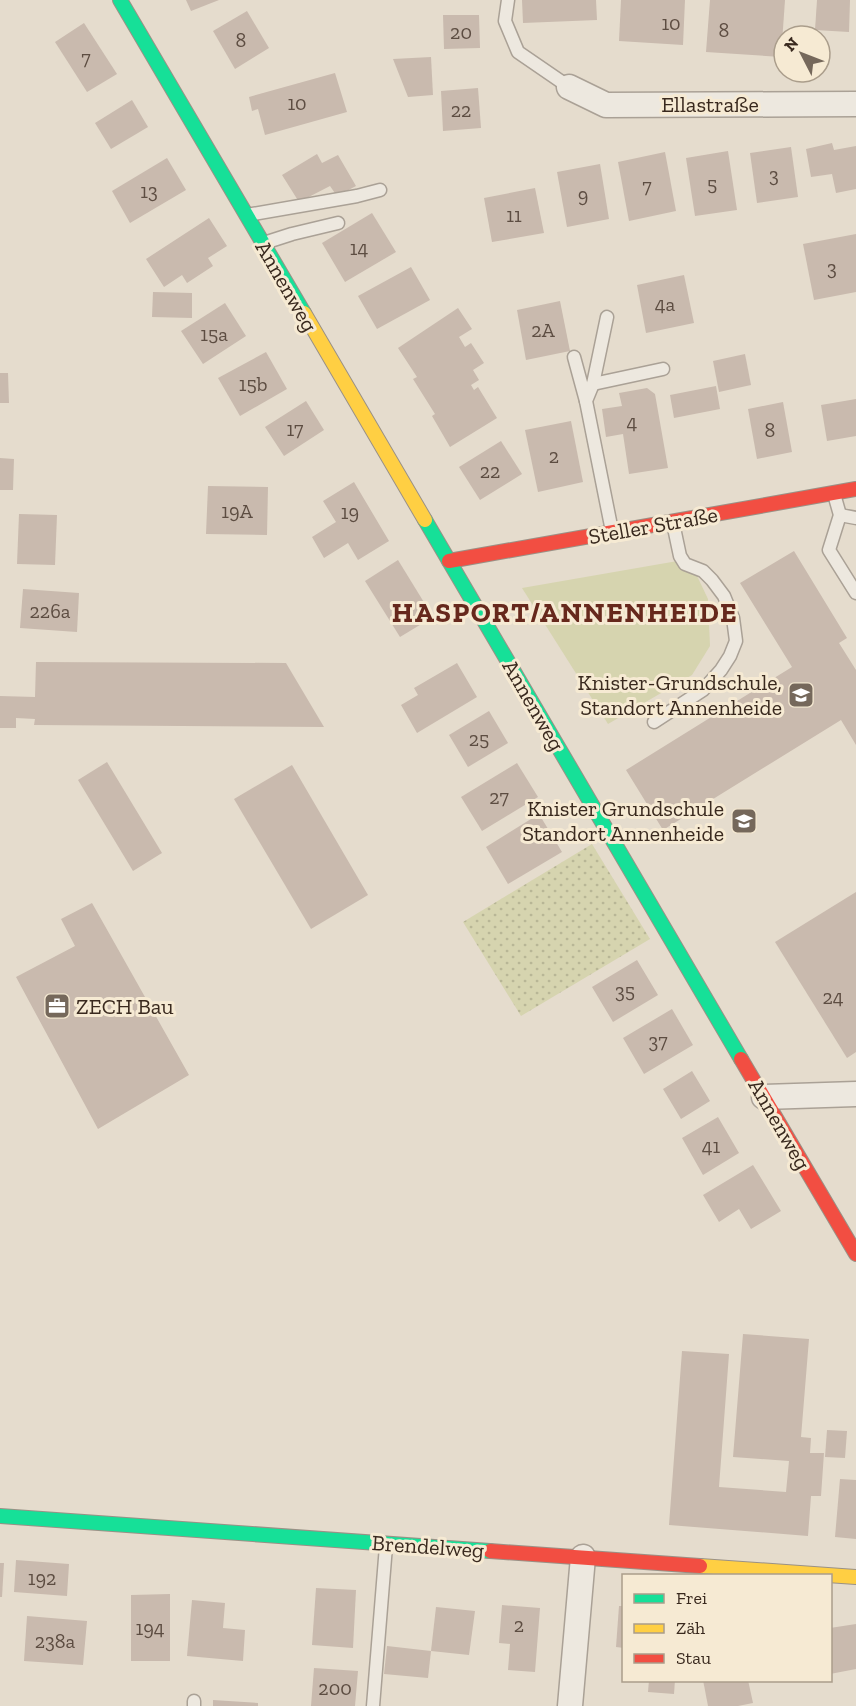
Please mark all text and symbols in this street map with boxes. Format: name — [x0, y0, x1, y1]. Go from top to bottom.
house number: 10 — [661, 11, 681, 35]
house number: 8 — [719, 18, 729, 42]
house number: 20 — [450, 20, 472, 44]
north arrow — [772, 24, 832, 84]
house number: 8 — [236, 28, 246, 52]
text: N — [780, 33, 802, 55]
house number: 7 — [81, 46, 91, 70]
house number: 10 — [287, 91, 307, 115]
street label: Ellastraße — [661, 91, 759, 118]
house number: 22 — [451, 98, 471, 122]
house number: 3 — [769, 163, 779, 187]
house number: 5 — [707, 172, 717, 196]
house number: 7 — [642, 174, 652, 198]
house number: 13 — [140, 179, 158, 203]
house number: 9 — [578, 183, 588, 207]
house number: 11 — [506, 203, 522, 227]
street label: Annenweg — [250, 236, 324, 337]
house number: 14 — [350, 236, 368, 260]
house number: 3 — [827, 256, 837, 280]
house number: 4a — [655, 292, 676, 316]
house number: 2A — [531, 318, 556, 342]
house number: 15a — [200, 322, 228, 346]
house number: 15b — [239, 372, 267, 396]
house number: 4 — [627, 410, 638, 434]
house number: 17 — [287, 417, 304, 441]
house number: 8 — [765, 418, 775, 442]
house number: 2 — [549, 444, 559, 468]
house number: 22 — [480, 459, 500, 483]
house number: 19A — [221, 499, 254, 523]
house number: 19 — [341, 500, 359, 524]
street label: Steller Straße — [586, 501, 720, 550]
district label: HASPORT/ANNENHEIDE — [392, 596, 738, 629]
house number: 226a — [30, 599, 71, 623]
street label: Annenweg — [497, 655, 571, 756]
place label: Knister-Grundschule, Standort Annenheide — [578, 669, 782, 721]
school or university icon: Knister-Grundschule, Standort Annenheide — [786, 680, 816, 710]
house number: 25 — [469, 727, 489, 751]
house number: 27 — [489, 785, 509, 809]
place label: Knister Grundschule Standort Annenheide — [522, 795, 724, 847]
school or university icon: Knister Grundschule Standort Annenheide — [729, 806, 759, 836]
house number: 35 — [615, 979, 635, 1003]
house number: 24 — [822, 985, 844, 1009]
office icon: ZECH Bau — [42, 991, 72, 1021]
place label: ZECH Bau — [76, 993, 174, 1020]
house number: 37 — [648, 1029, 668, 1053]
street label: Annenweg — [743, 1074, 817, 1175]
house number: 41 — [702, 1134, 721, 1158]
street label: Brendelweg — [371, 1529, 485, 1564]
house number: 192 — [28, 1566, 56, 1590]
legend — [622, 1574, 832, 1682]
text: Frei — [676, 1587, 707, 1609]
house number: 2 — [514, 1613, 524, 1637]
house number: 194 — [135, 1616, 165, 1640]
text: Zäh — [676, 1617, 705, 1639]
house number: 238a — [35, 1629, 76, 1653]
text: Stau — [676, 1647, 711, 1669]
house number: 200 — [318, 1676, 352, 1700]

